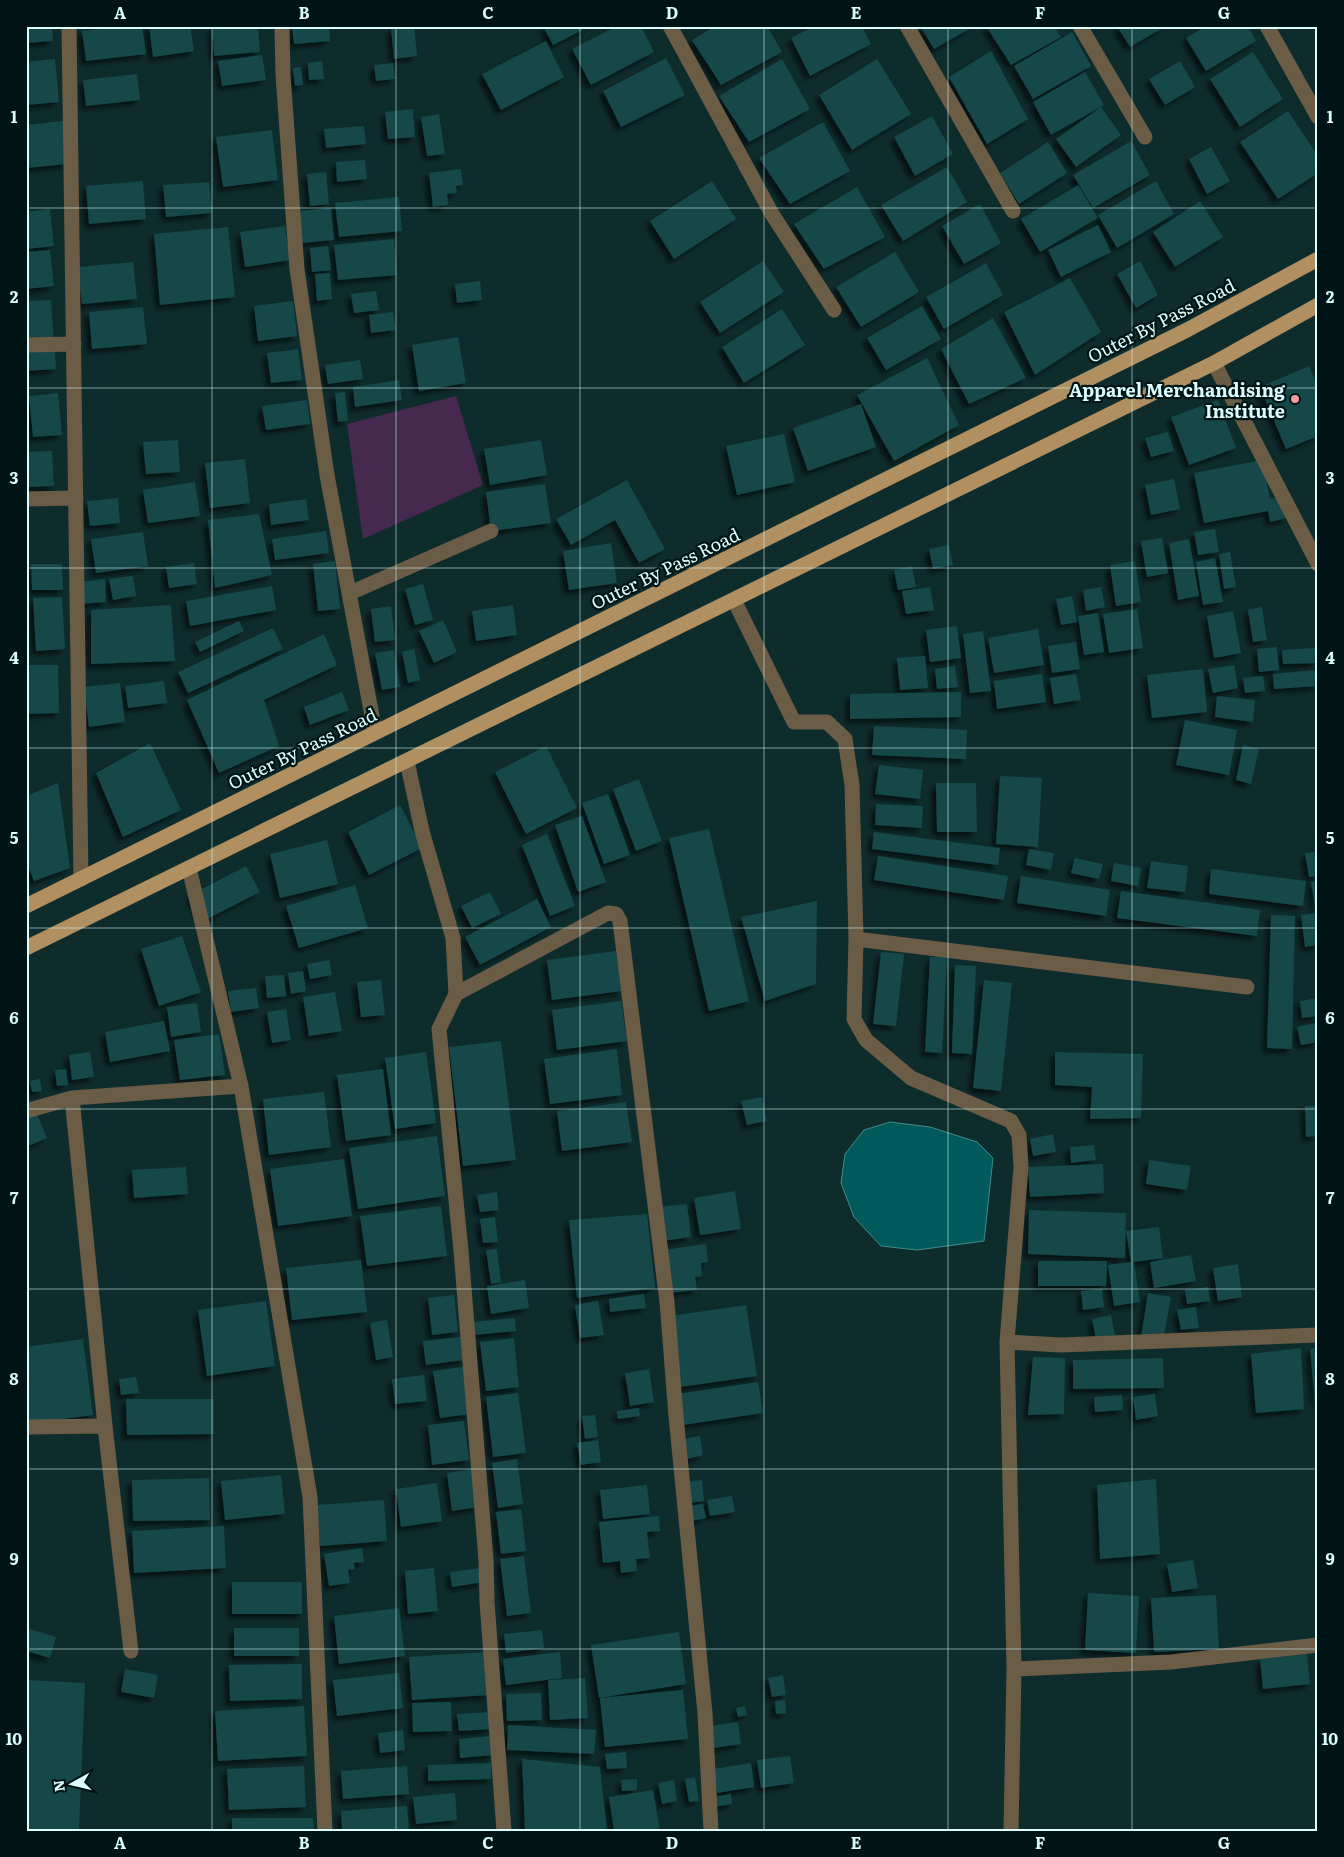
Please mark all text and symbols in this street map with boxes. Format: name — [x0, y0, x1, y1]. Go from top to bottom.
text: A — [114, 0, 126, 24]
text: B — [298, 0, 310, 24]
text: C — [482, 0, 494, 24]
text: D — [666, 0, 678, 24]
text: E — [851, 0, 862, 24]
text: F — [1035, 0, 1045, 24]
text: G — [1218, 0, 1230, 24]
text: 1 — [11, 104, 18, 128]
text: 1 — [1327, 104, 1334, 128]
street label: Outer By Pass Road — [1083, 271, 1239, 369]
text: 2 — [10, 284, 19, 308]
text: 2 — [1326, 284, 1335, 308]
place label: Apparel Merchandising Institute — [1069, 376, 1286, 424]
marker: Apparel Merchandising Institute — [1289, 393, 1301, 405]
text: 3 — [10, 465, 19, 489]
text: 3 — [1326, 465, 1335, 489]
street label: Outer By Pass Road — [586, 520, 744, 616]
text: 4 — [9, 645, 19, 669]
text: 4 — [1325, 645, 1335, 669]
street label: Outer By Pass Road — [223, 700, 381, 796]
text: 5 — [10, 825, 19, 849]
text: 5 — [1326, 825, 1335, 849]
text: 6 — [9, 1005, 19, 1029]
text: 6 — [1325, 1005, 1335, 1029]
text: 7 — [10, 1185, 19, 1209]
text: 7 — [1326, 1185, 1335, 1209]
text: 8 — [9, 1366, 19, 1390]
text: 8 — [1325, 1366, 1335, 1390]
text: 9 — [9, 1546, 19, 1570]
text: 9 — [1325, 1546, 1335, 1570]
text: 10 — [6, 1726, 22, 1750]
text: 10 — [1322, 1726, 1338, 1750]
north arrow — [48, 1760, 98, 1810]
text: N — [47, 1778, 69, 1793]
text: A — [114, 1830, 126, 1854]
text: B — [298, 1830, 310, 1854]
text: C — [482, 1830, 494, 1854]
text: D — [666, 1830, 678, 1854]
text: E — [851, 1830, 862, 1854]
text: F — [1035, 1830, 1045, 1854]
text: G — [1218, 1830, 1230, 1854]

